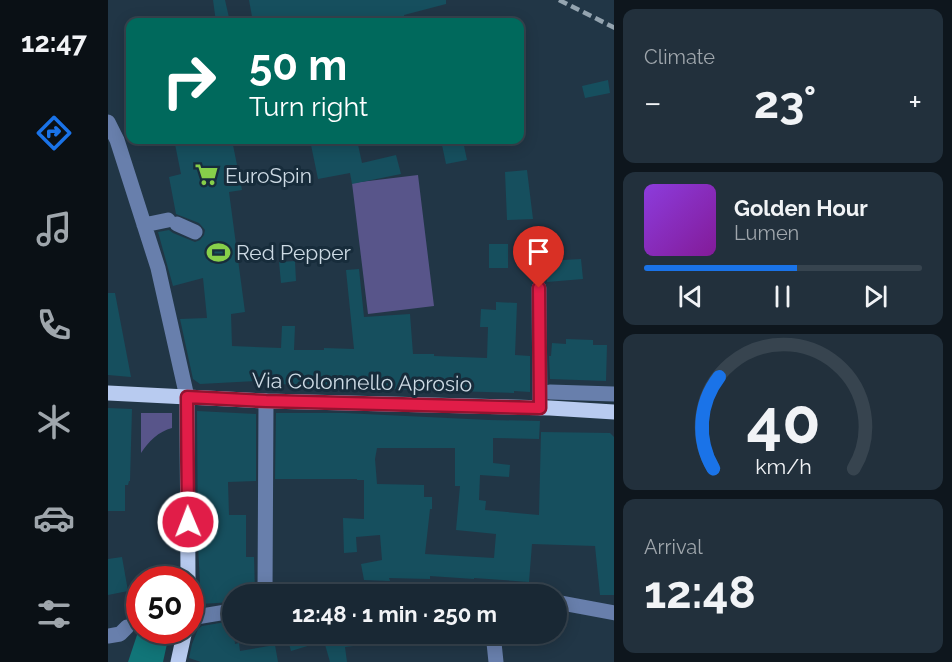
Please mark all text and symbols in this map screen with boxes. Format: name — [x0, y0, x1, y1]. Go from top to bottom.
text: 12:47 — [21, 27, 87, 58]
text: 50 m — [249, 41, 347, 90]
icon: right — [150, 42, 228, 120]
text: Climate — [644, 45, 715, 69]
text: 23° — [754, 76, 816, 129]
text: − — [644, 83, 662, 122]
text: + — [908, 83, 922, 122]
text: Turn right — [249, 91, 368, 122]
icon: directions — [33, 112, 75, 154]
supermarket icon: EuroSpin — [194, 162, 220, 188]
place label: EuroSpin — [225, 163, 312, 188]
text: Golden Hour — [734, 195, 868, 221]
icon: music — [33, 208, 75, 250]
text: Lumen — [734, 221, 799, 245]
pin — [513, 226, 564, 288]
icon: arrive — [522, 235, 555, 268]
sports icon: Red Pepper — [205, 239, 231, 265]
place label: Red Pepper — [236, 240, 352, 265]
icon: previous — [674, 280, 707, 313]
icon: pause — [766, 280, 799, 313]
icon: next — [859, 280, 892, 313]
icon: phone — [33, 304, 75, 346]
street label: Via Colonnello Aprosio — [252, 368, 472, 396]
text: 40 — [746, 385, 820, 459]
icon: climate — [33, 401, 75, 443]
text: km/h — [755, 455, 811, 480]
position arrow — [156, 490, 220, 554]
icon: car — [33, 497, 75, 539]
text: Arrival — [644, 535, 703, 559]
speed limit sign: 50 — [126, 566, 204, 644]
text: 12:48 — [644, 566, 756, 619]
icon: filters — [33, 593, 75, 635]
text: 12:48 · 1 min · 250 m — [292, 601, 497, 627]

